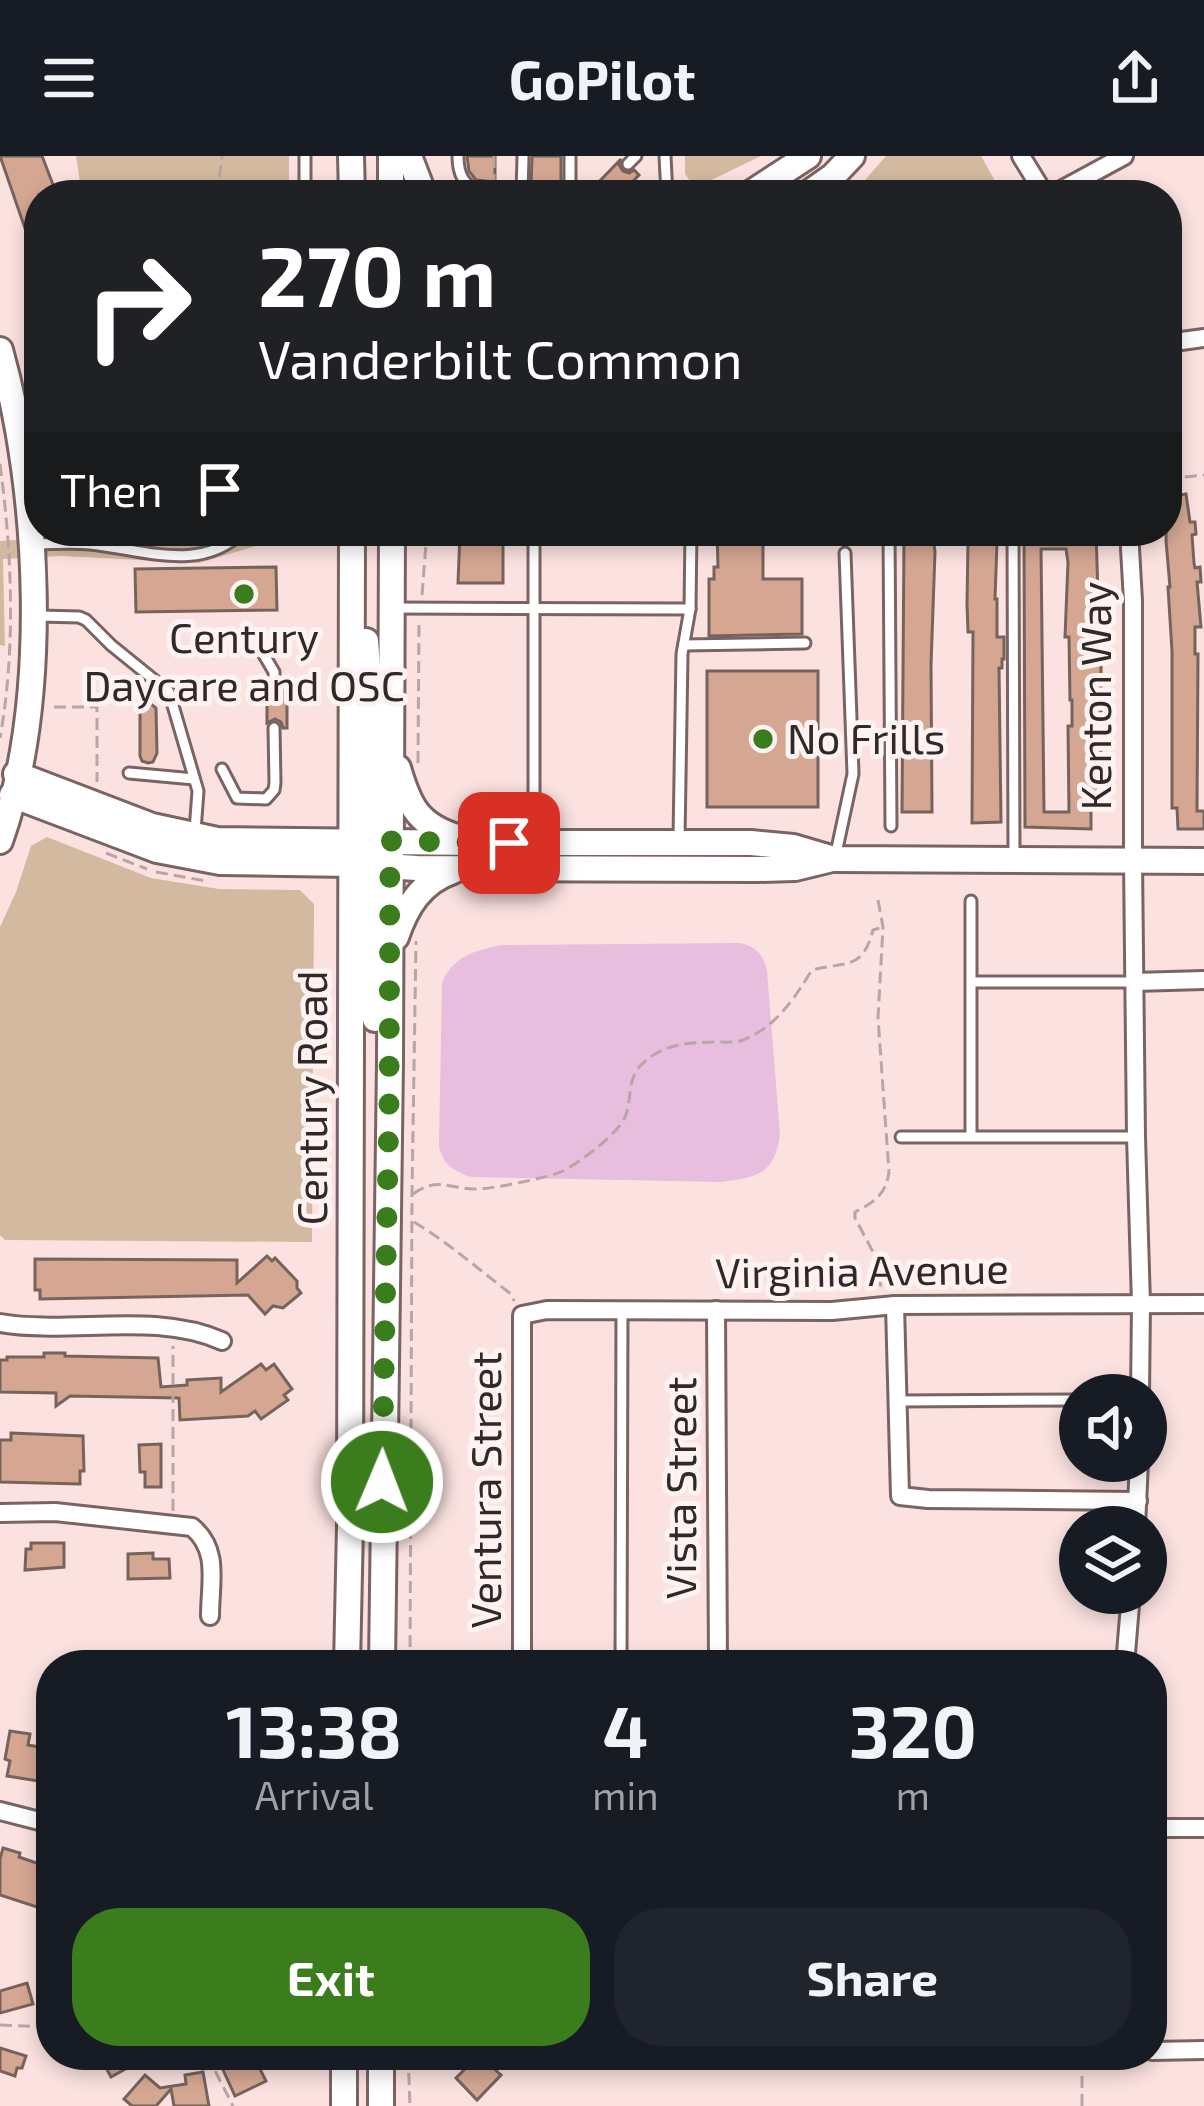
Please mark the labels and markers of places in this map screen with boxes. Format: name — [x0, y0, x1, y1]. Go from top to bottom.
marker: Century Daycare and OSC — [231, 581, 257, 607]
place label: Century Daycare and OSC — [83, 611, 405, 709]
place label: No Frills — [787, 712, 945, 762]
marker: No Frills — [750, 726, 776, 752]
pin — [458, 792, 560, 894]

